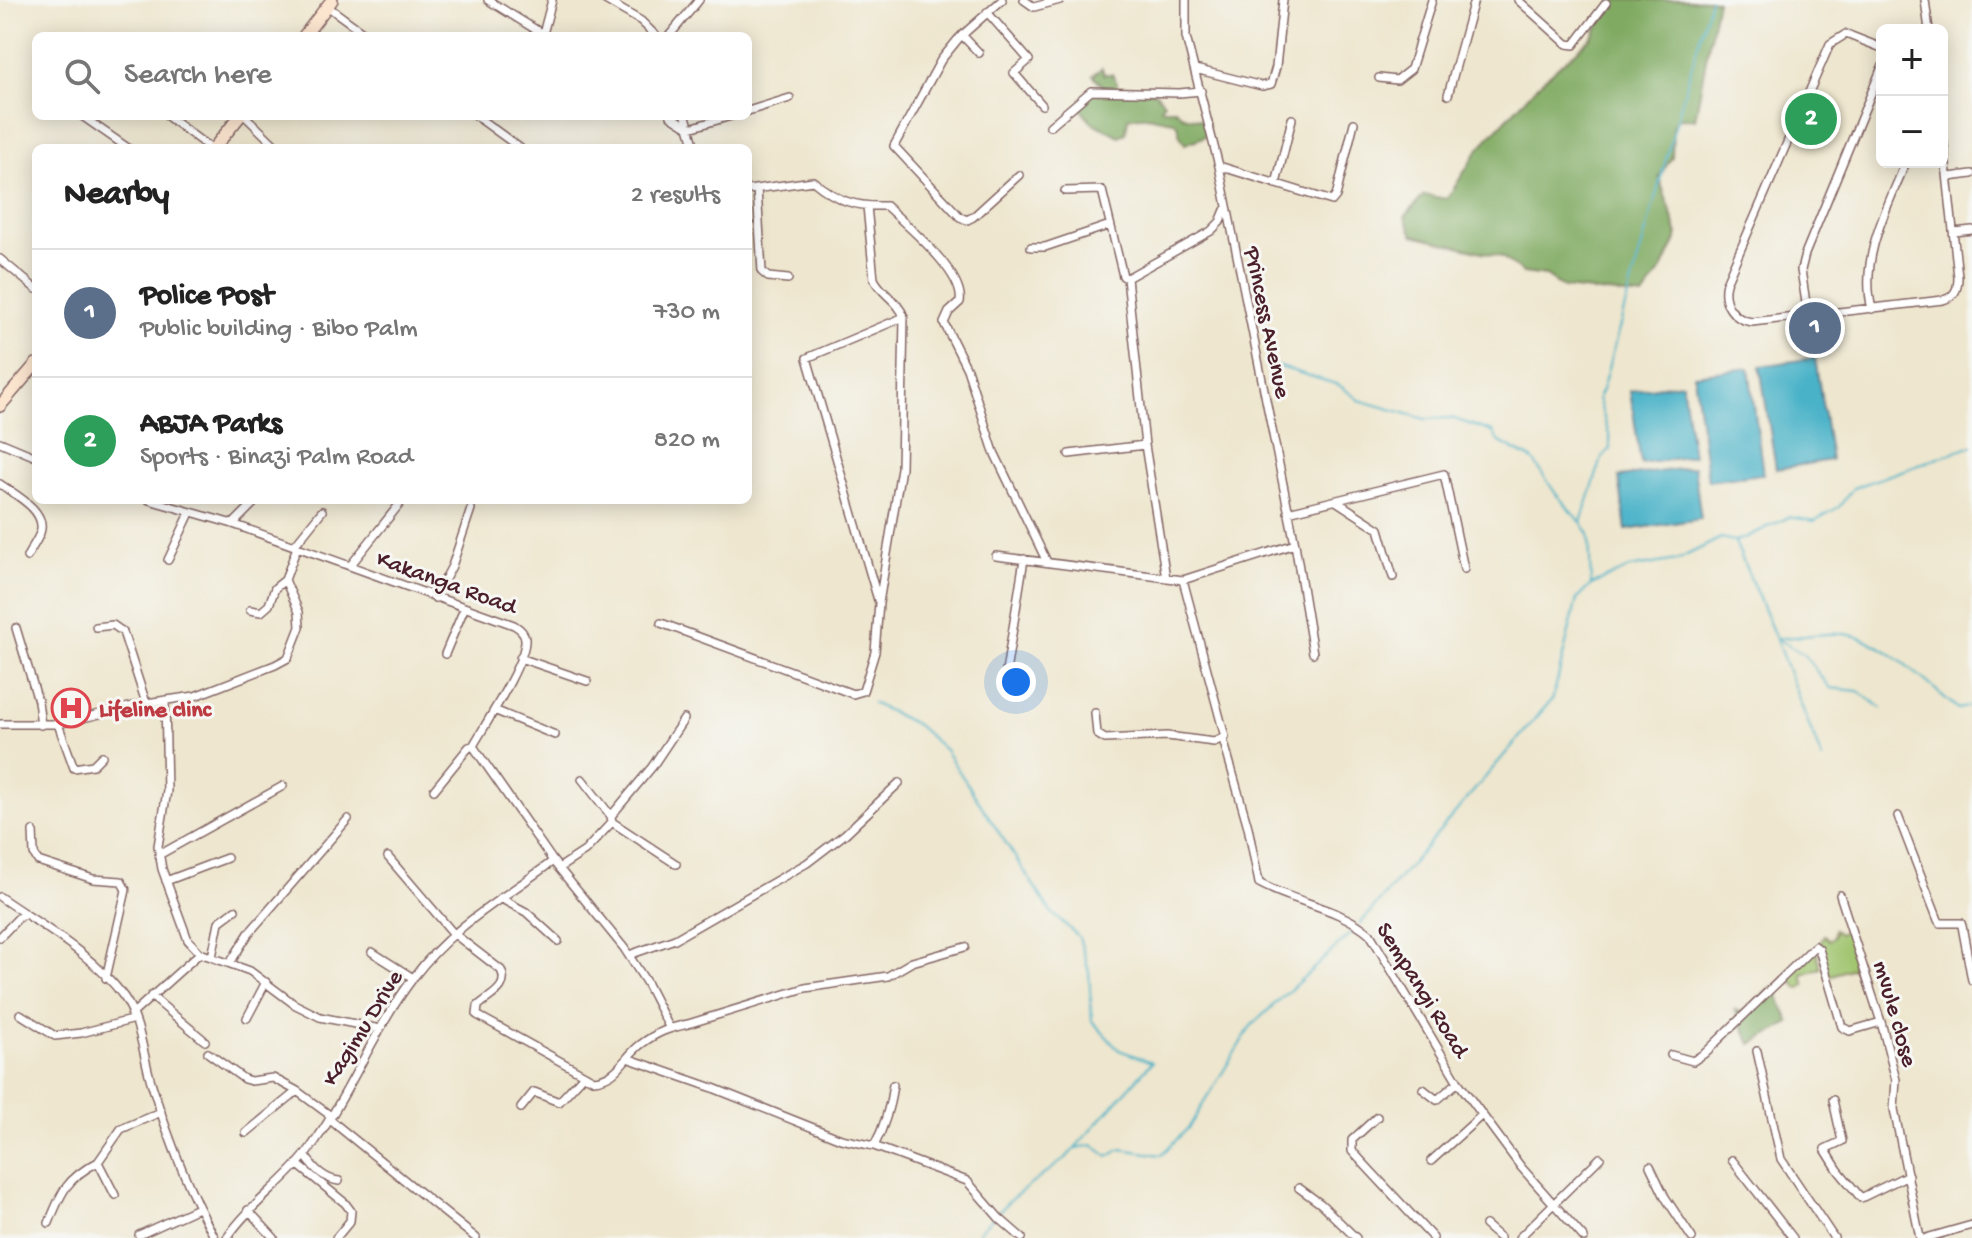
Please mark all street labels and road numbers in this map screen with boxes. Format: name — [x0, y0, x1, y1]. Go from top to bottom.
street label: Princess Avenue — [1235, 243, 1296, 402]
street label: Kakanga Road — [372, 546, 522, 624]
street label: Sempangi Road — [1368, 918, 1475, 1066]
street label: mvule close — [1865, 957, 1923, 1071]
street label: Kagimu Drive — [317, 965, 411, 1092]

